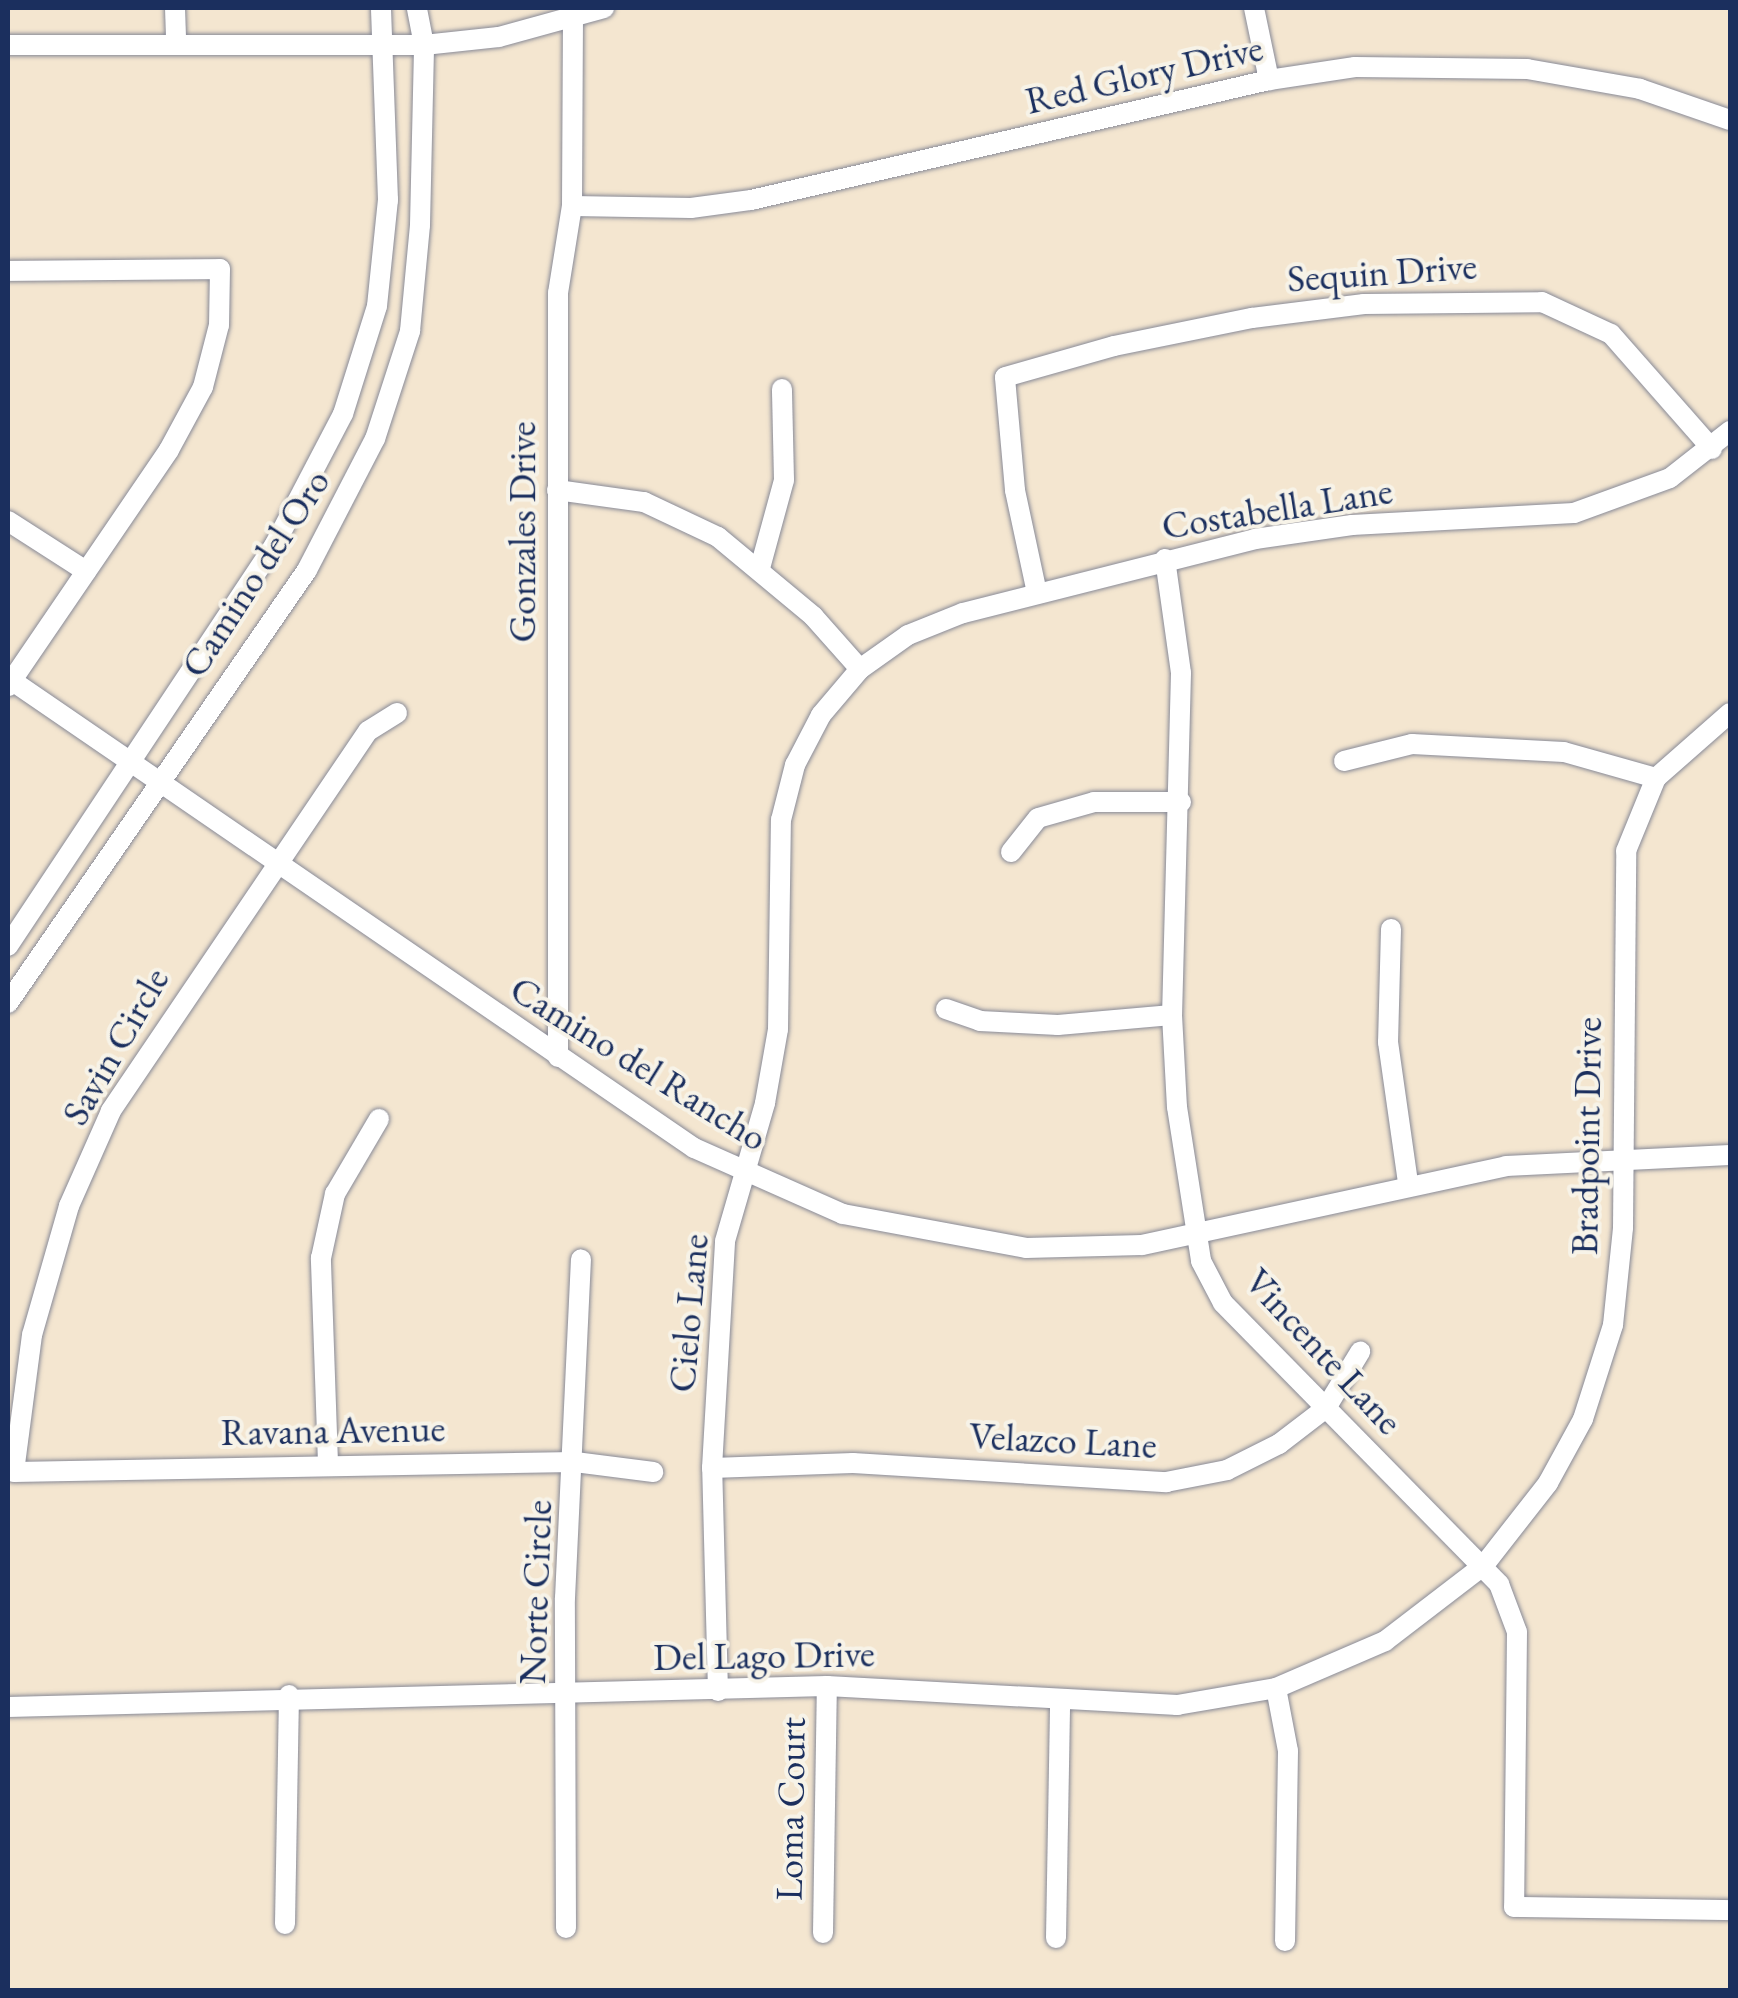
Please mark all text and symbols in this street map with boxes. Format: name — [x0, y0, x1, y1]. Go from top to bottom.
street label: Red Glory Drive — [1021, 25, 1267, 123]
street label: Sequin Drive — [1286, 243, 1478, 301]
street label: Gonzales Drive — [499, 421, 545, 643]
street label: Camino del Oro — [171, 460, 339, 686]
street label: Costabella Lane — [1158, 467, 1396, 549]
street label: Savin Circle — [52, 959, 178, 1133]
street label: Camino del Rancho — [502, 966, 776, 1160]
street label: Bradpoint Drive — [1561, 1017, 1611, 1255]
street label: Cielo Lane — [658, 1232, 718, 1394]
street label: Vincente Lane — [1236, 1259, 1412, 1443]
street label: Ravana Avenue — [220, 1405, 446, 1455]
street label: Velazco Lane — [968, 1412, 1158, 1468]
street label: Norte Circle — [509, 1499, 561, 1685]
street label: Del Lago Drive — [653, 1630, 875, 1680]
street label: Loma Court — [766, 1717, 814, 1901]

